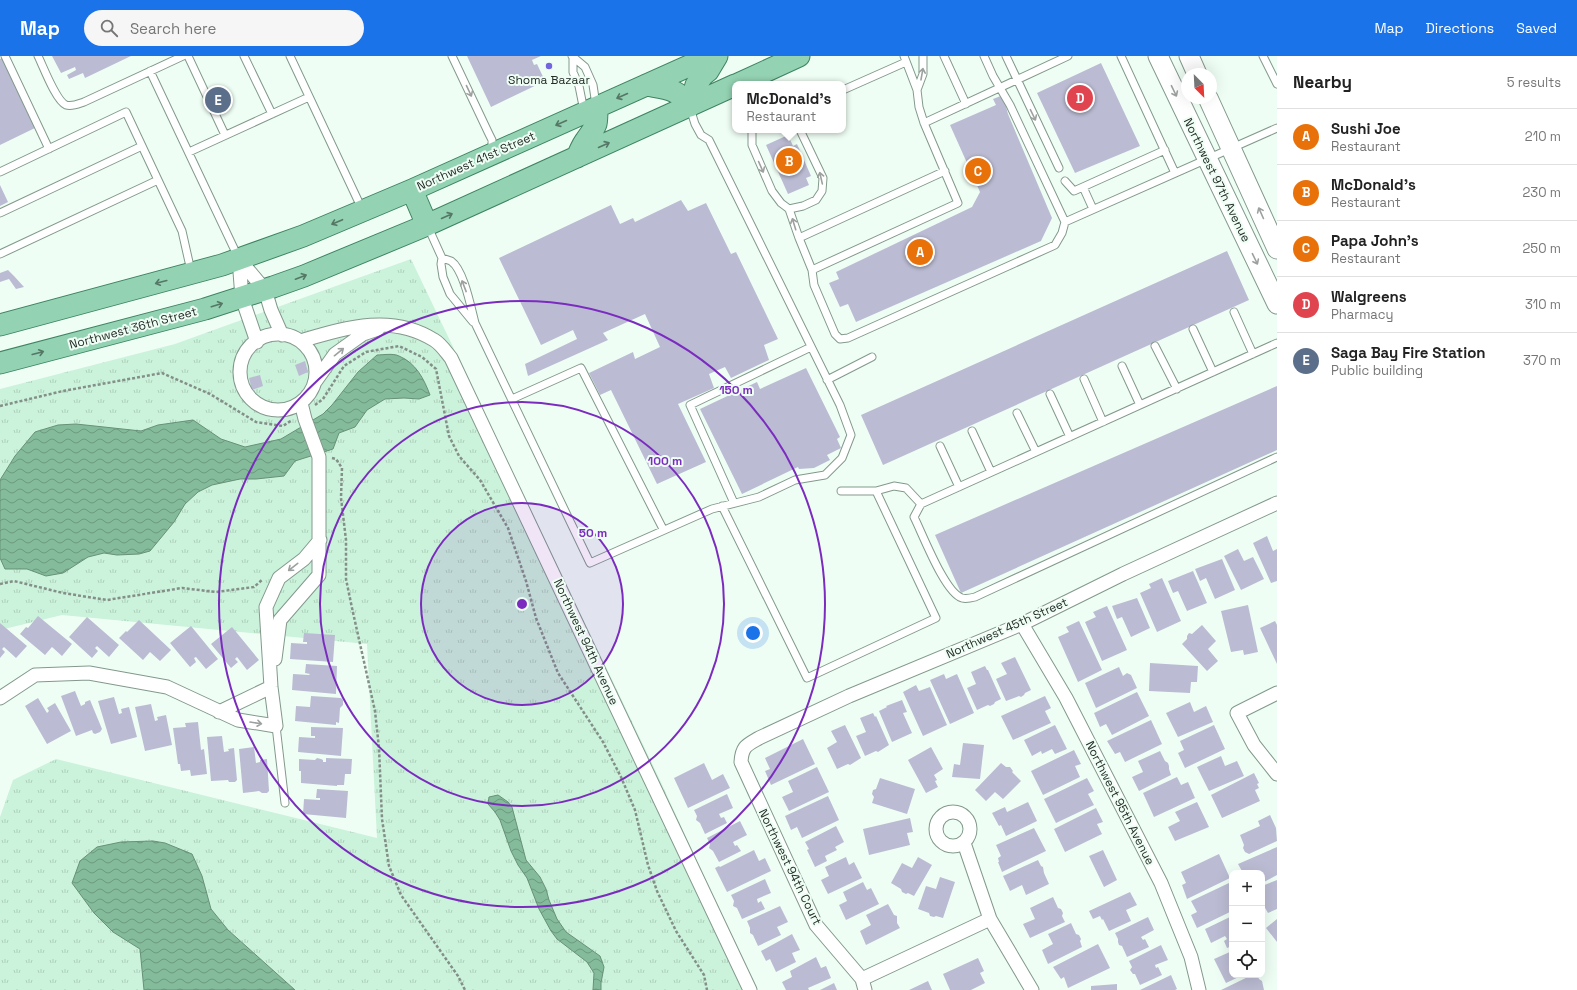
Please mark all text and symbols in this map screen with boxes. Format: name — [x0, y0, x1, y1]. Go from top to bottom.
search box — [84, 10, 364, 46]
text: Map — [20, 16, 60, 41]
icon: search — [98, 17, 120, 39]
text: Search here — [130, 19, 216, 38]
text: Map — [1374, 19, 1404, 37]
text: Directions — [1426, 19, 1494, 37]
text: Saved — [1516, 19, 1557, 37]
marker: Shoma Bazaar — [544, 61, 554, 71]
one-way arrow — [918, 67, 926, 80]
north arrow — [1181, 68, 1217, 104]
text: Nearby — [1293, 71, 1352, 93]
place label: Shoma Bazaar — [508, 72, 590, 88]
text: 5 results — [1507, 74, 1561, 91]
popup — [732, 81, 846, 133]
pin: D — [1067, 83, 1093, 113]
pin: E — [205, 85, 231, 115]
one-way arrow — [466, 85, 473, 97]
one-way arrow — [1171, 85, 1178, 97]
text: McDonald's — [747, 89, 831, 108]
one-way arrow — [616, 93, 628, 100]
text: Restaurant — [747, 108, 816, 125]
one-way arrow — [1030, 109, 1037, 121]
street label: Northwest 97th Avenue — [1180, 115, 1254, 245]
text: Sushi Joe — [1331, 119, 1401, 138]
one-way arrow — [555, 120, 567, 127]
street label: Northwest 41st Street — [414, 128, 538, 194]
text: A — [1302, 128, 1310, 145]
text: 210 m — [1525, 128, 1561, 145]
text: Restaurant — [1331, 138, 1401, 155]
one-way arrow — [597, 141, 609, 148]
pin: B — [776, 146, 802, 176]
pin: C — [965, 156, 991, 186]
one-way arrow — [758, 161, 766, 173]
one-way arrow — [816, 171, 824, 184]
text: McDonald's — [1331, 175, 1416, 194]
text: B — [1302, 184, 1310, 201]
text: 230 m — [1523, 184, 1561, 201]
text: Restaurant — [1331, 194, 1401, 211]
one-way arrow — [1257, 207, 1264, 219]
one-way arrow — [441, 212, 453, 219]
one-way arrow — [790, 217, 797, 230]
one-way arrow — [332, 219, 344, 227]
text: Papa John's — [1331, 231, 1419, 250]
pin: A — [907, 237, 933, 267]
text: C — [1302, 240, 1310, 257]
text: 250 m — [1523, 240, 1561, 257]
text: Restaurant — [1331, 250, 1401, 267]
one-way arrow — [1252, 252, 1259, 264]
one-way arrow — [295, 272, 307, 280]
one-way arrow — [155, 279, 168, 286]
one-way arrow — [460, 281, 468, 293]
text: Walgreens — [1331, 287, 1407, 306]
text: D — [1302, 296, 1310, 313]
text: 310 m — [1525, 296, 1561, 313]
one-way arrow — [211, 301, 224, 308]
street label: Northwest 36th Street — [67, 303, 199, 353]
text: Pharmacy — [1331, 306, 1393, 323]
text: Saga Bay Fire Station — [1331, 343, 1486, 362]
one-way arrow — [334, 347, 345, 356]
one-way arrow — [31, 349, 44, 357]
text: E — [1302, 352, 1310, 369]
text: 370 m — [1523, 352, 1561, 369]
text: Public building — [1331, 362, 1423, 379]
text: 150 m — [719, 382, 753, 398]
text: 100 m — [648, 453, 682, 469]
text: 50 m — [579, 525, 607, 541]
one-way arrow — [288, 563, 299, 572]
street label: Northwest 94th Avenue — [550, 576, 622, 708]
street label: Northwest 45th Street — [944, 594, 1070, 662]
centre of rings — [515, 597, 529, 611]
your location — [743, 623, 763, 643]
one-way arrow — [249, 719, 262, 727]
street label: Northwest 95th Avenue — [1082, 738, 1158, 868]
street label: Northwest 94th Court — [755, 806, 825, 928]
map controls — [1229, 870, 1265, 978]
button: + — [1229, 870, 1265, 906]
button: − — [1229, 906, 1265, 942]
button: locate — [1229, 942, 1265, 978]

